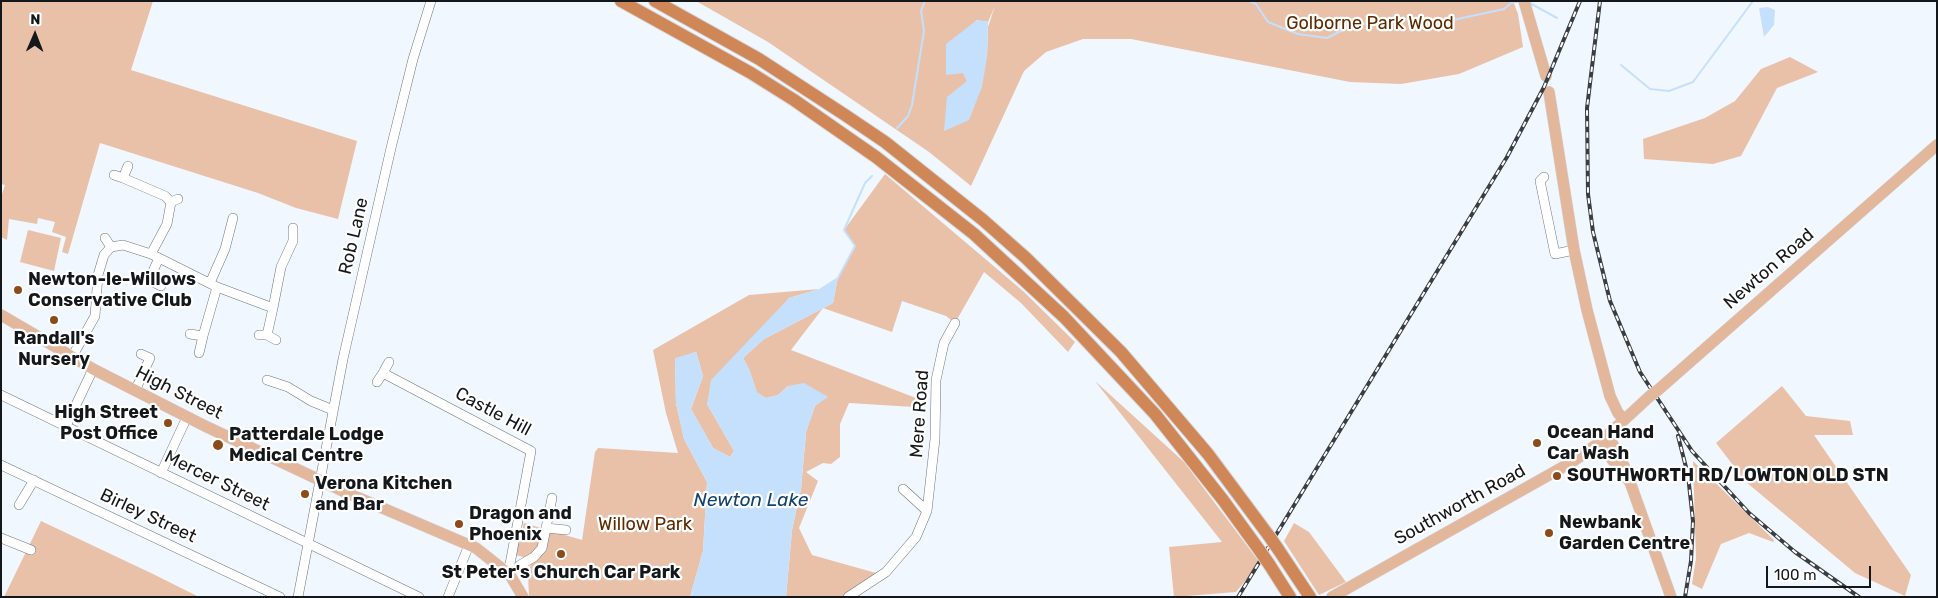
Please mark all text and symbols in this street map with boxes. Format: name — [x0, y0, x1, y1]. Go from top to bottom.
north arrow — [10, 10, 60, 60]
text: N — [30, 11, 40, 28]
park label: Golborne Park Wood — [1286, 13, 1454, 35]
street label: Rob Lane — [335, 195, 373, 277]
street label: Newton Road — [1720, 224, 1818, 314]
place label: Newton-le-Willows Conservative Club — [28, 269, 196, 312]
marker: Newton-le-Willows Conservative Club — [12, 284, 24, 296]
marker: Randall's Nursery — [48, 314, 60, 326]
place label: Randall's Nursery — [14, 328, 94, 370]
street label: High Street — [132, 362, 226, 424]
street label: Mere Road — [906, 369, 934, 459]
street label: Castle Hill — [451, 383, 535, 441]
place label: High Street Post Office — [54, 402, 158, 444]
marker: High Street Post Office — [162, 417, 174, 429]
place label: Ocean Hand Car Wash — [1547, 422, 1654, 464]
place label: Patterdale Lodge Medical Centre — [229, 424, 384, 466]
marker: Ocean Hand Car Wash — [1531, 437, 1543, 449]
marker: Patterdale Lodge Medical Centre — [211, 438, 225, 452]
street label: Mercer Street — [161, 446, 273, 516]
street label: Southworth Road — [1391, 460, 1529, 550]
place label: SOUTHWORTH RD/LOWTON OLD STN — [1567, 465, 1889, 487]
marker: SOUTHWORTH RD/LOWTON OLD STN — [1551, 470, 1563, 482]
place label: Verona Kitchen and Bar — [315, 473, 452, 516]
street label: Birley Street — [96, 484, 200, 548]
marker: Verona Kitchen and Bar — [299, 488, 311, 500]
water label: Newton Lake — [694, 490, 808, 512]
place label: Dragon and Phoenix — [469, 503, 572, 546]
place label: Newbank Garden Centre — [1559, 512, 1690, 554]
park label: Willow Park — [598, 514, 692, 536]
marker: Dragon and Phoenix — [453, 518, 465, 530]
marker: Newbank Garden Centre — [1543, 527, 1555, 539]
marker: St Peter's Church Car Park — [555, 548, 567, 560]
scale bar — [1768, 556, 1873, 588]
place label: St Peter's Church Car Park — [442, 562, 680, 584]
text: 100 m — [1774, 566, 1816, 584]

